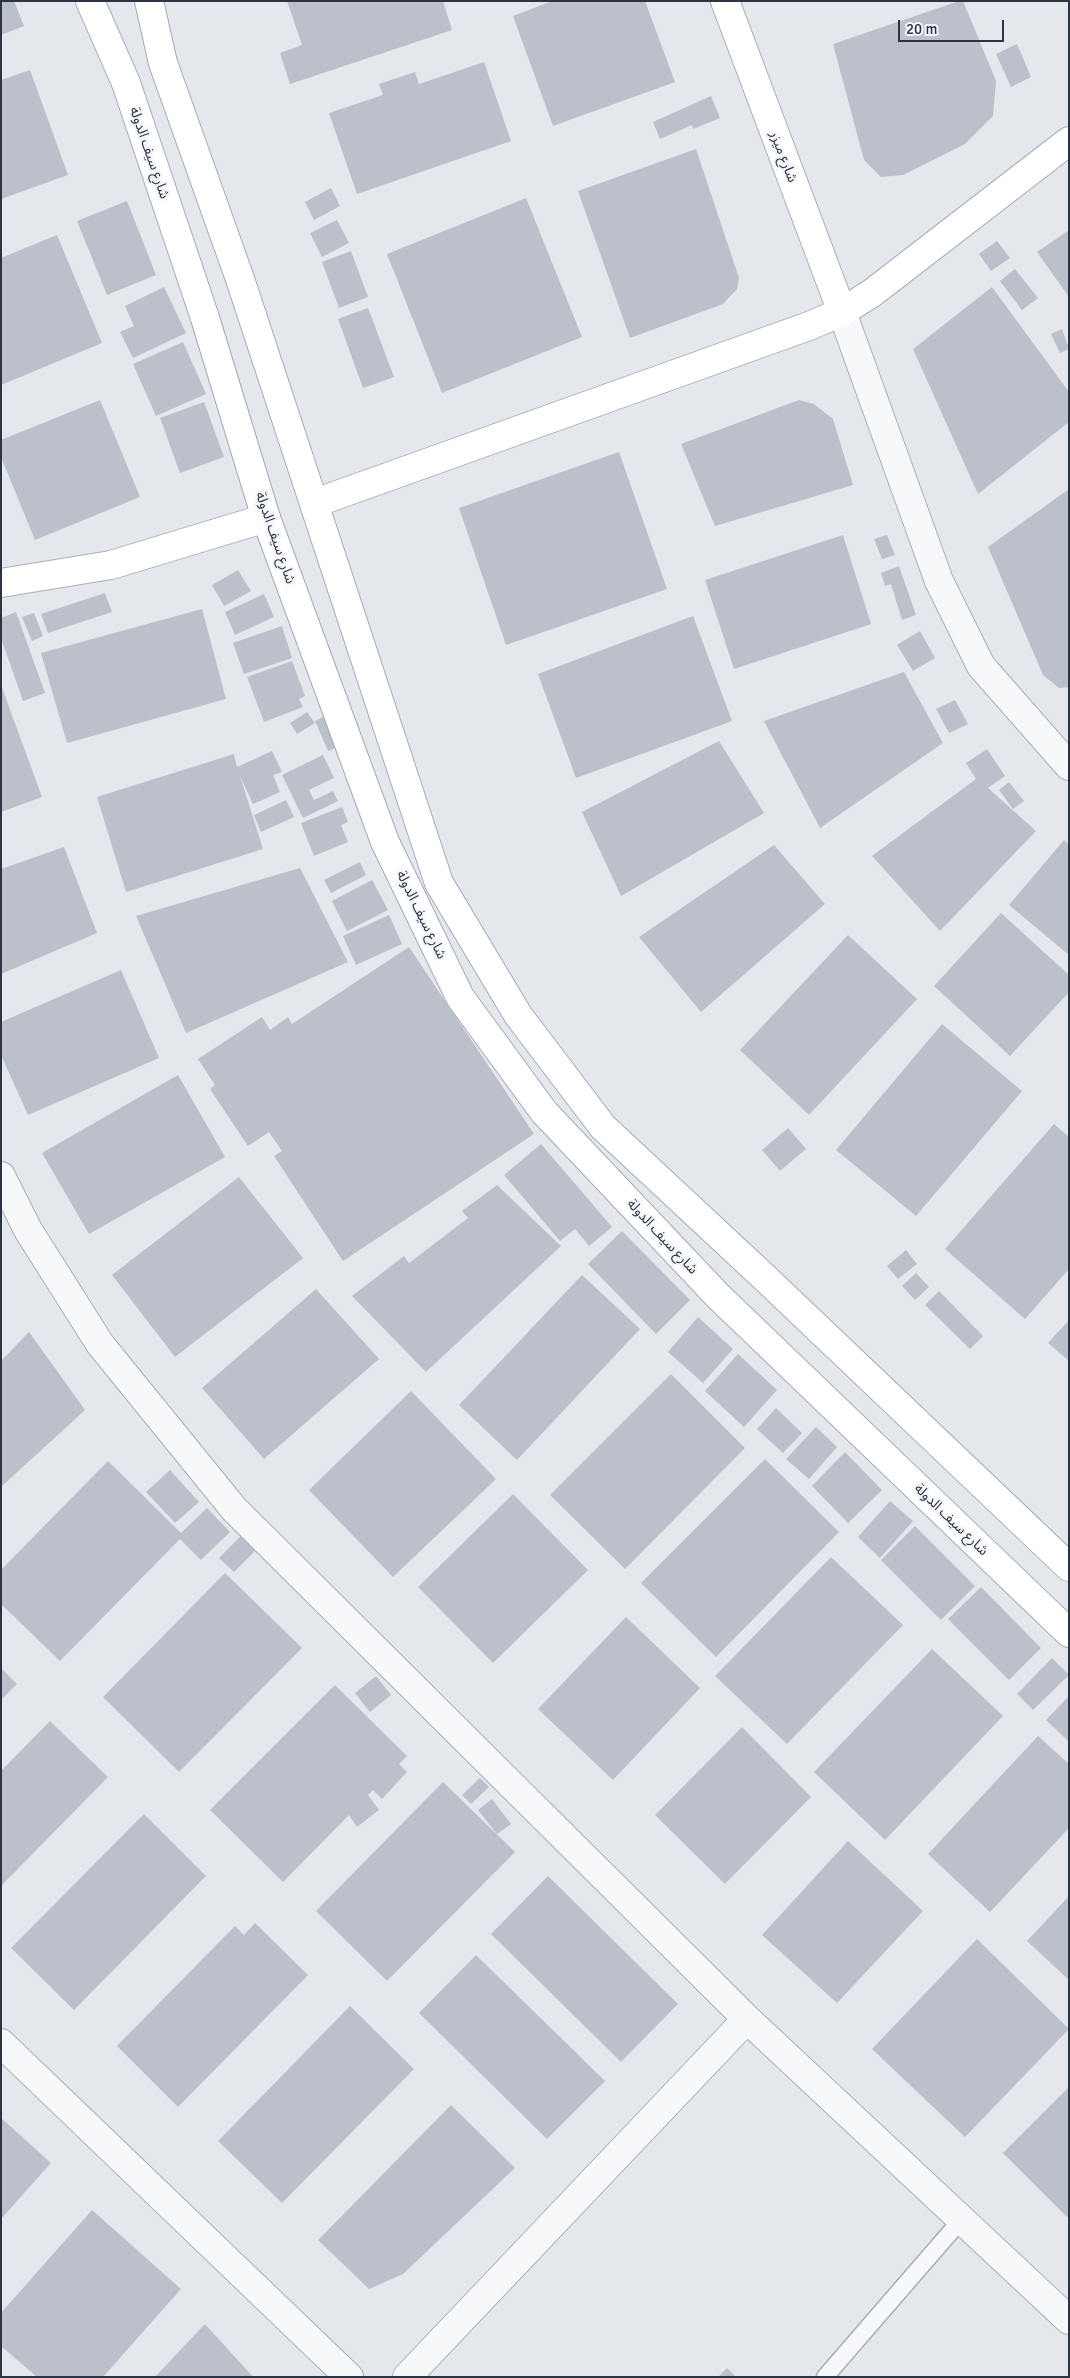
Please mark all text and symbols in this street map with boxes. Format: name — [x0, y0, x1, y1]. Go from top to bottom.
scale bar — [900, 10, 1006, 42]
text: 20 m — [906, 20, 937, 38]
street label: شارع سيف الدولة — [125, 105, 173, 201]
street label: شارع ميزر — [766, 129, 800, 185]
street label: شارع سيف الدولة — [251, 490, 299, 586]
street label: شارع سيف الدولة — [392, 868, 450, 962]
street label: شارع سيف الدولة — [623, 1196, 701, 1278]
street label: شارع سيف الدولة — [911, 1481, 991, 1559]

